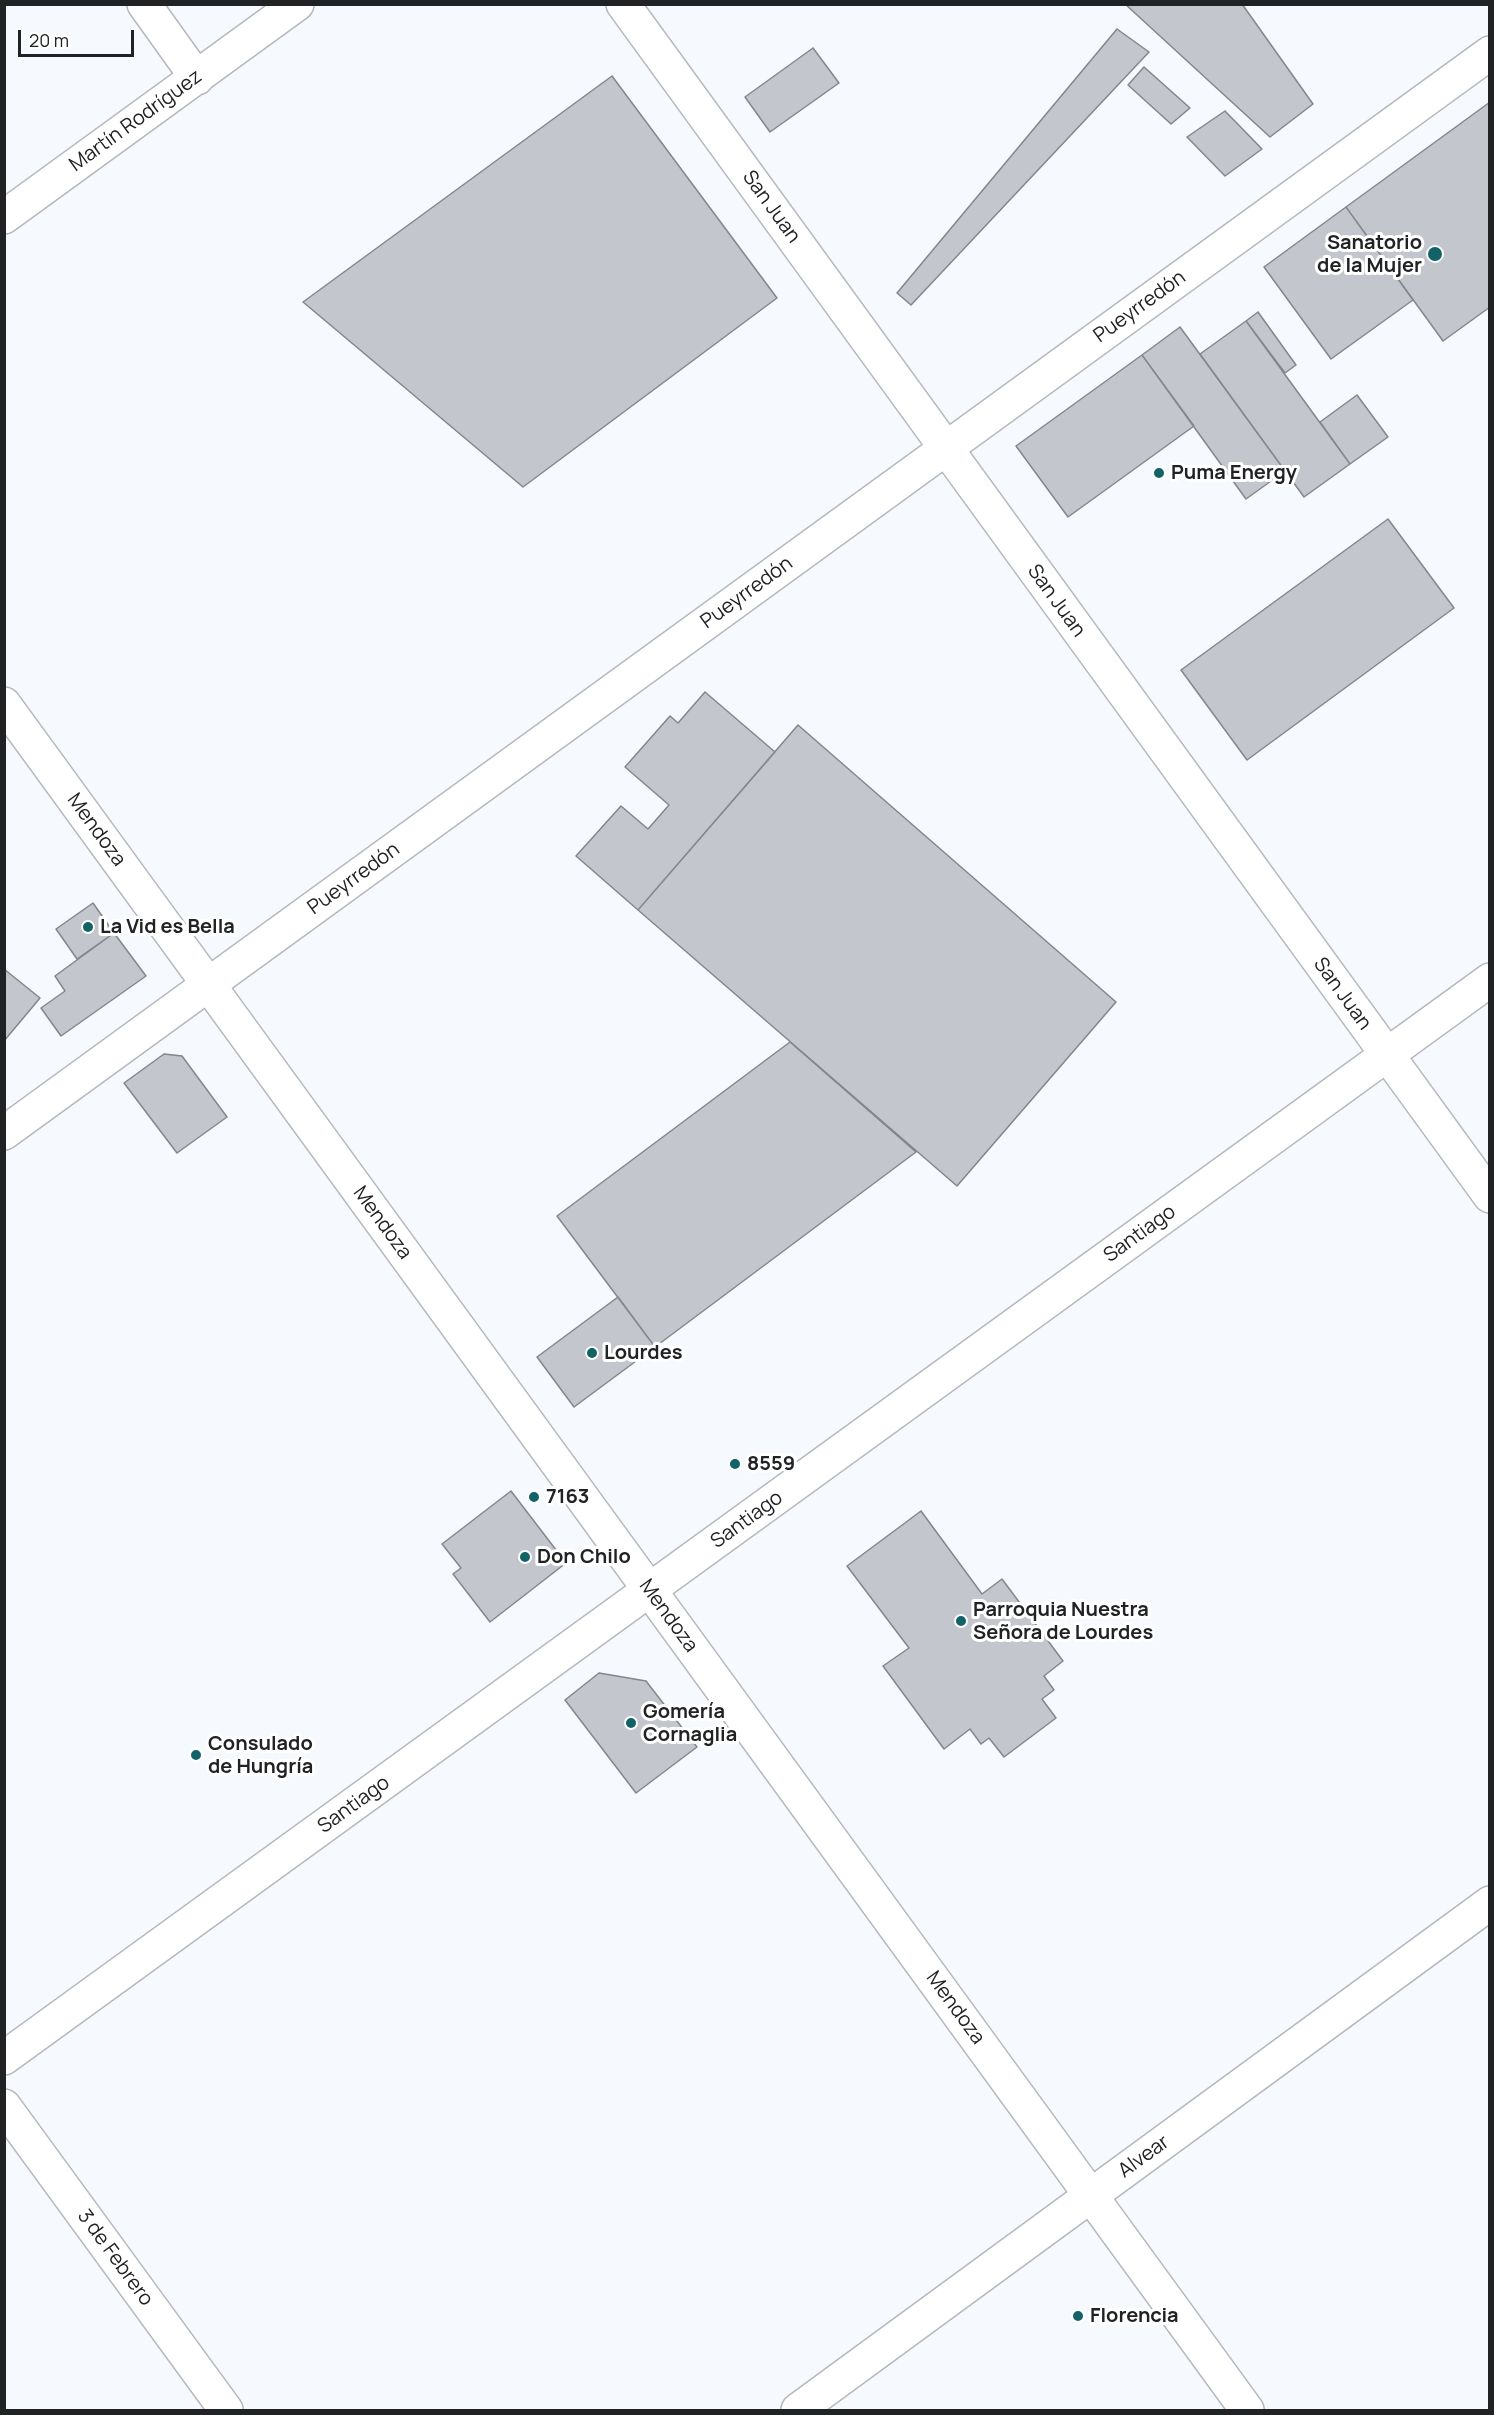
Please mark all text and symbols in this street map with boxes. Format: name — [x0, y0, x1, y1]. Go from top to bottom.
scale bar — [21, 18, 136, 56]
text: 20 m — [29, 28, 69, 52]
street label: Martín Rodríguez — [65, 65, 207, 177]
street label: San Juan — [737, 166, 805, 248]
place label: Sanatorio de la Mujer — [1317, 231, 1422, 278]
marker: Sanatorio de la Mujer — [1426, 245, 1444, 263]
street label: Pueyrredón — [1089, 266, 1191, 348]
place label: Puma Energy — [1171, 461, 1297, 485]
marker: Puma Energy — [1152, 466, 1166, 480]
street label: Pueyrredón — [696, 552, 798, 634]
street label: San Juan — [1022, 560, 1090, 642]
street label: Mendoza — [61, 789, 131, 871]
street label: Pueyrredón — [303, 838, 405, 920]
place label: La Vid es Bella — [100, 915, 235, 939]
marker: La Vid es Bella — [81, 920, 95, 934]
street label: San Juan — [1308, 953, 1376, 1035]
street label: Mendoza — [347, 1182, 417, 1264]
street label: Santiago — [1099, 1200, 1181, 1268]
place label: Lourdes — [604, 1341, 683, 1365]
marker: Lourdes — [585, 1346, 599, 1360]
place label: 8559 — [747, 1452, 795, 1476]
marker: 8559 — [728, 1457, 742, 1471]
place label: 7163 — [546, 1485, 589, 1509]
street label: Santiago — [706, 1486, 788, 1554]
marker: 7163 — [527, 1490, 541, 1504]
place label: Don Chilo — [537, 1545, 631, 1569]
marker: Don Chilo — [518, 1550, 532, 1564]
street label: Mendoza — [633, 1575, 703, 1657]
place label: Parroquia Nuestra Señora de Lourdes — [973, 1598, 1153, 1645]
marker: Parroquia Nuestra Señora de Lourdes — [954, 1614, 968, 1628]
place label: Gomería Cornaglia — [643, 1700, 737, 1747]
marker: Gomería Cornaglia — [624, 1716, 638, 1730]
place label: Consulado de Hungría — [208, 1732, 313, 1779]
marker: Consulado de Hungría — [189, 1748, 203, 1762]
street label: Santiago — [313, 1771, 395, 1839]
street label: Mendoza — [920, 1967, 990, 2049]
street label: Alvear — [1114, 2131, 1174, 2183]
street label: 3 de Febrero — [72, 2205, 158, 2311]
place label: Florencia — [1090, 2304, 1179, 2328]
marker: Florencia — [1071, 2309, 1085, 2323]

